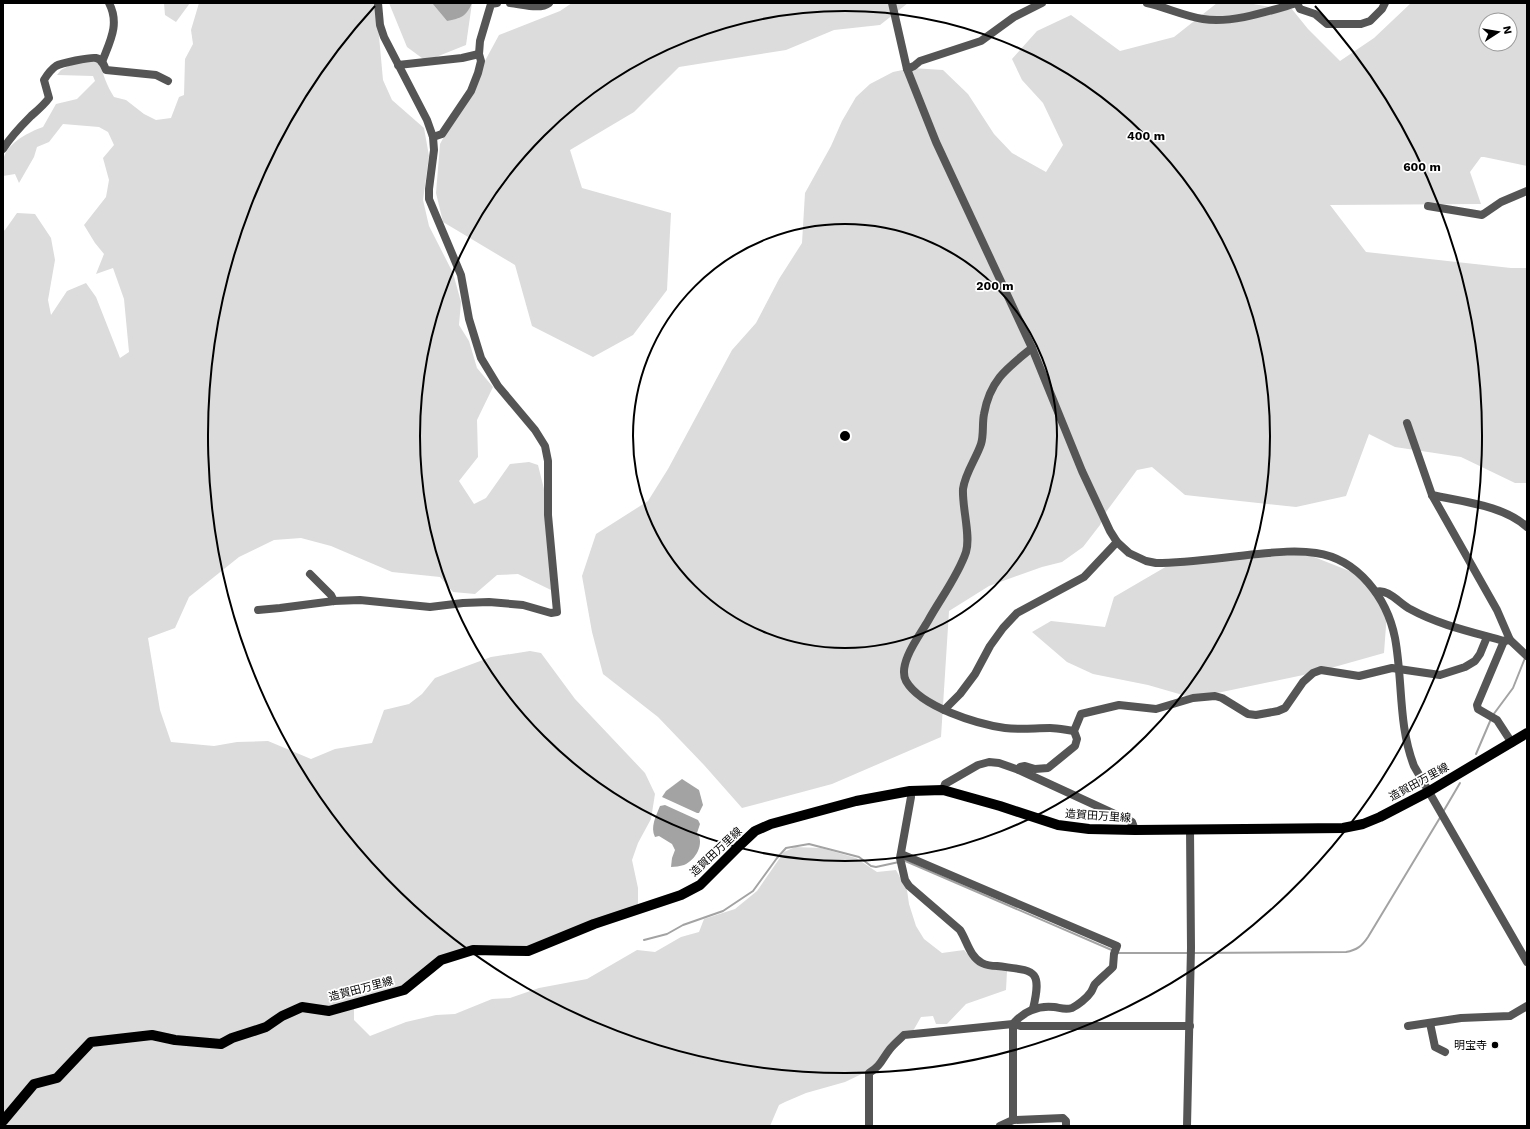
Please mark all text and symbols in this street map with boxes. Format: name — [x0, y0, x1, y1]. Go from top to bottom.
north arrow — [1478, 12, 1518, 52]
text: N — [1500, 25, 1514, 35]
text: 400 m — [1127, 129, 1165, 143]
text: 600 m — [1403, 160, 1441, 174]
text: 200 m — [976, 279, 1014, 293]
centre of rings — [838, 429, 852, 443]
street label: 造賀田万里線 — [1387, 760, 1451, 804]
street label: 造賀田万里線 — [1065, 807, 1131, 825]
street label: 造賀田万里線 — [687, 825, 745, 879]
street label: 造賀田万里線 — [327, 974, 395, 1004]
place label: 明宝寺 — [1454, 1039, 1487, 1052]
marker: 明宝寺 — [1490, 1040, 1500, 1050]

